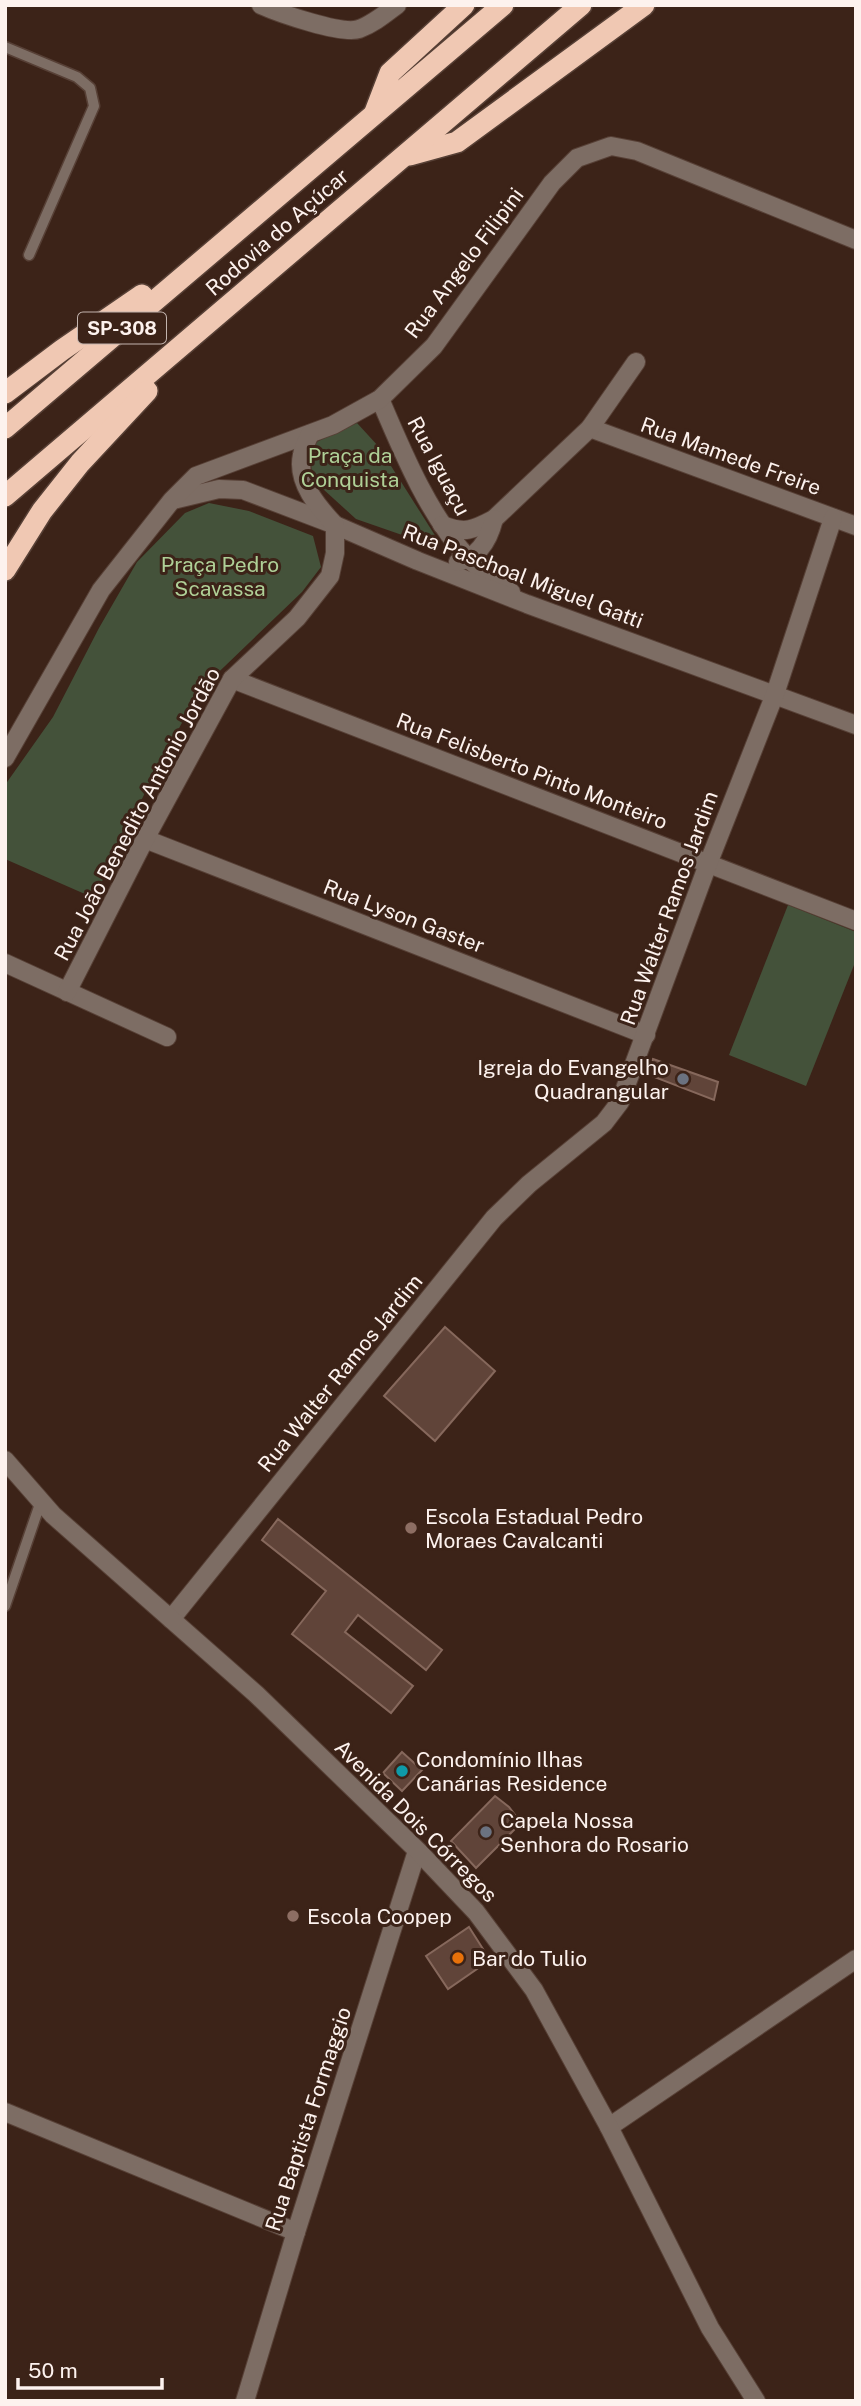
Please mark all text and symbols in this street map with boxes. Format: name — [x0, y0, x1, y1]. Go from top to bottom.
street label: Rodovia do Açúcar — [201, 163, 353, 301]
street label: Rua Angelo Filipini — [399, 183, 529, 343]
road number: SP-308 — [78, 312, 166, 344]
street label: Rua Iguaçu — [402, 412, 476, 520]
street label: Rua Mamede Freire — [637, 412, 825, 500]
park label: Praça da Conquista — [301, 443, 399, 492]
street label: Rua Paschoal Miguel Gatti — [399, 519, 647, 633]
park label: Praça Pedro Scavassa — [161, 552, 279, 601]
street label: Rua João Benedito Antonio Jordão — [49, 663, 225, 965]
street label: Rua Felisberto Pinto Monteiro — [393, 708, 671, 834]
street label: Rua Walter Ramos Jardim — [615, 788, 723, 1028]
street label: Rua Lyson Gaster — [320, 874, 488, 958]
place label: Igreja do Evangelho Quadrangular — [477, 1055, 669, 1104]
marker: Igreja do Evangelho Quadrangular — [675, 1071, 691, 1087]
street label: Rua Walter Ramos Jardim — [253, 1269, 427, 1477]
place label: Escola Estadual Pedro Moraes Cavalcanti — [425, 1504, 643, 1553]
marker: Escola Estadual Pedro Moraes Cavalcanti — [403, 1520, 419, 1536]
street label: Avenida Dois Córregos — [330, 1735, 502, 1907]
place label: Condomínio Ilhas Canárias Residence — [416, 1747, 607, 1796]
marker: Condomínio Ilhas Canárias Residence — [394, 1763, 410, 1779]
place label: Capela Nossa Senhora do Rosario — [500, 1808, 689, 1857]
marker: Capela Nossa Senhora do Rosario — [478, 1824, 494, 1840]
place label: Escola Coopep — [307, 1904, 452, 1929]
marker: Escola Coopep — [285, 1908, 301, 1924]
place label: Bar do Tulio — [472, 1946, 587, 1971]
marker: Bar do Tulio — [450, 1950, 466, 1966]
street label: Rua Baptista Formaggio — [260, 2004, 356, 2234]
scale bar — [18, 2346, 161, 2390]
text: 50 m — [28, 2358, 78, 2383]

